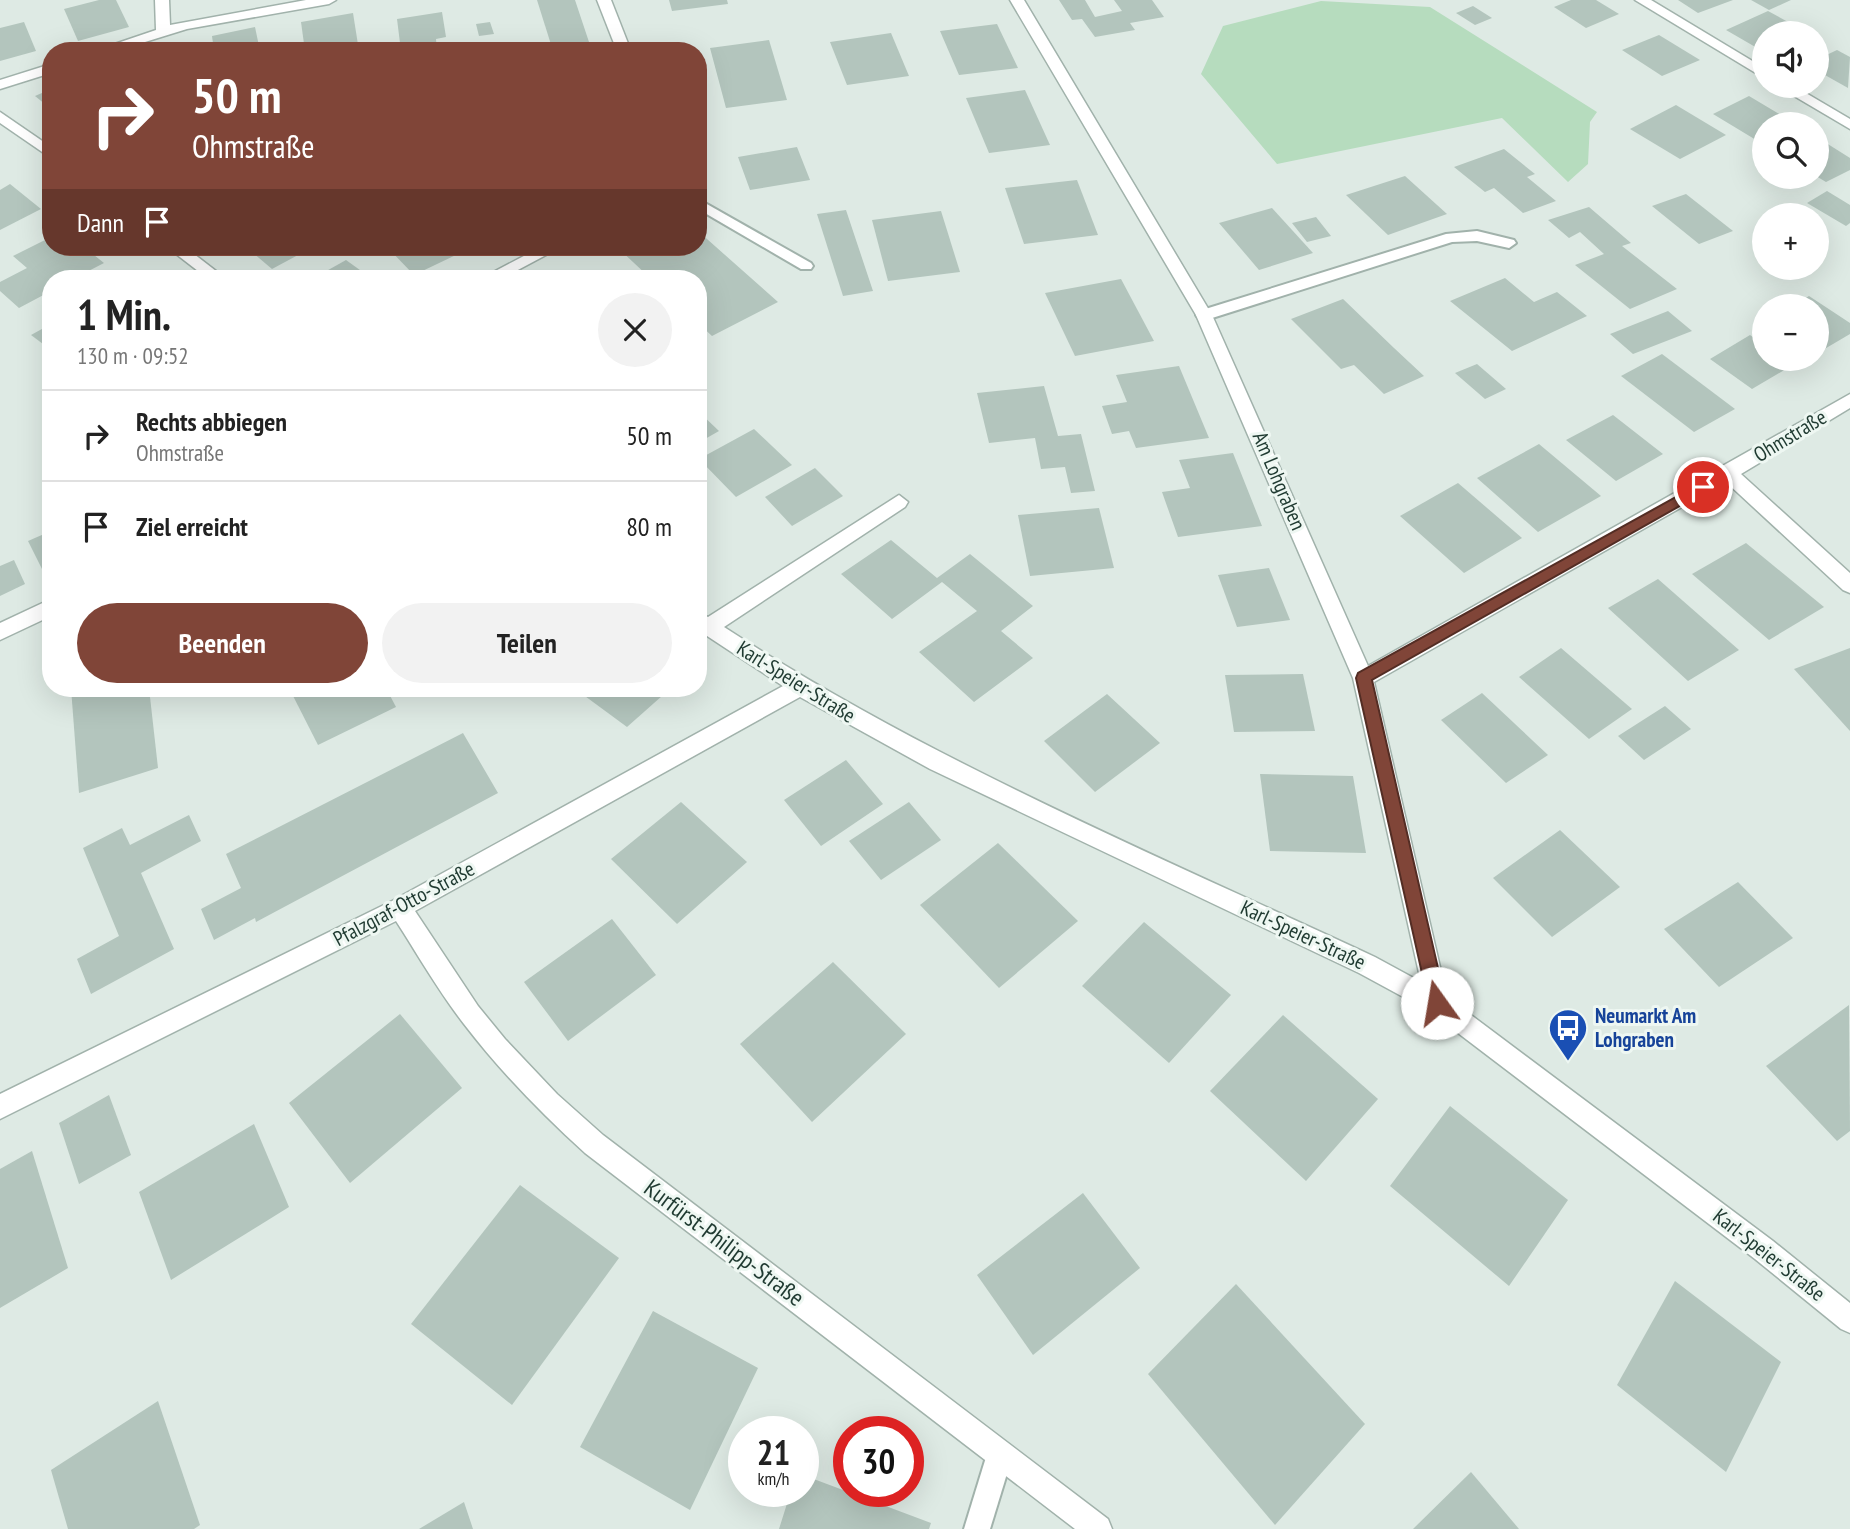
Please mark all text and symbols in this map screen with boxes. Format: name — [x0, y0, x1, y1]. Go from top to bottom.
map controls — [1752, 21, 1829, 371]
button: sound — [1752, 21, 1829, 98]
text: 50 m — [192, 63, 281, 127]
icon: right — [77, 70, 168, 161]
button: search — [1752, 112, 1829, 189]
text: Ohmstraße — [192, 125, 315, 167]
icon: arrive — [138, 203, 176, 241]
button: + — [1752, 203, 1829, 280]
text: Dann — [77, 206, 124, 239]
text: 1 Min. — [77, 287, 171, 342]
button: close — [598, 293, 672, 367]
button: − — [1752, 294, 1829, 371]
text: 130 m · 09:52 — [77, 341, 189, 370]
street label: Ohmstraße — [1748, 403, 1831, 468]
text: Rechts abbiegen — [136, 405, 287, 438]
icon: right — [77, 417, 115, 455]
text: 50 m — [626, 419, 672, 452]
street label: Am Lohgraben — [1247, 427, 1312, 534]
text: Ohmstraße — [136, 438, 224, 467]
pin — [1673, 457, 1733, 517]
icon: arrive — [1684, 468, 1722, 506]
icon: arrive — [77, 508, 115, 546]
text: Ziel erreicht — [136, 510, 248, 543]
text: 80 m — [626, 510, 672, 543]
button: Beenden — [77, 603, 368, 683]
button: Teilen — [382, 603, 672, 683]
street label: Karl-Speier-Straße — [732, 634, 861, 729]
street label: Pfalzgraf-Otto-Straße — [328, 855, 479, 952]
street label: Karl-Speier-Straße — [1236, 894, 1370, 975]
position arrow — [1400, 966, 1474, 1040]
place label: Neumarkt Am Lohgraben — [1595, 1002, 1696, 1053]
bus stop icon: Neumarkt Am Lohgraben — [1547, 1007, 1589, 1062]
street label: Kurfürst-Philipp-Straße — [638, 1172, 811, 1313]
street label: Karl-Speier-Straße — [1708, 1202, 1831, 1307]
speed limit sign: 30 — [833, 1416, 924, 1507]
text: 21 — [757, 1429, 790, 1475]
text: km/h — [758, 1467, 789, 1490]

